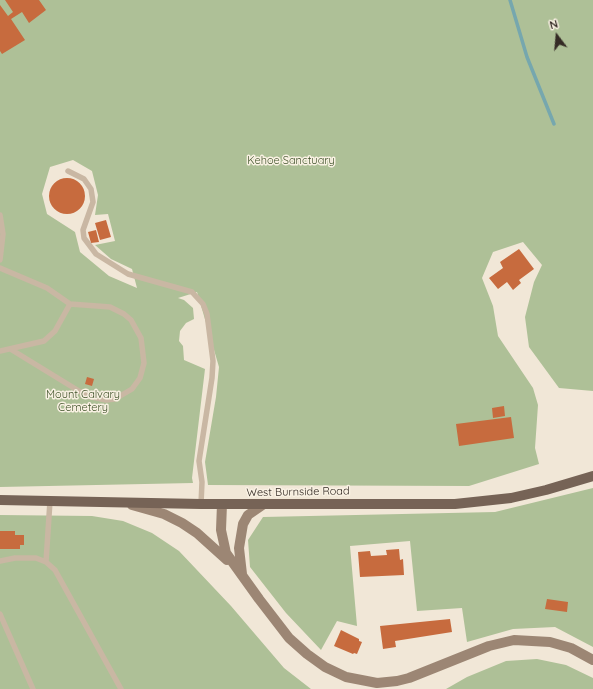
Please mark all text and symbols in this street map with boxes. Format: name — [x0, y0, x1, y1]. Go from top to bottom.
north arrow — [537, 16, 577, 56]
text: N — [548, 17, 560, 32]
park label: Kehoe Sanctuary — [247, 154, 335, 168]
park label: Mount Calvary Cemetery — [46, 388, 120, 414]
street label: West Burnside Road — [246, 484, 350, 500]

